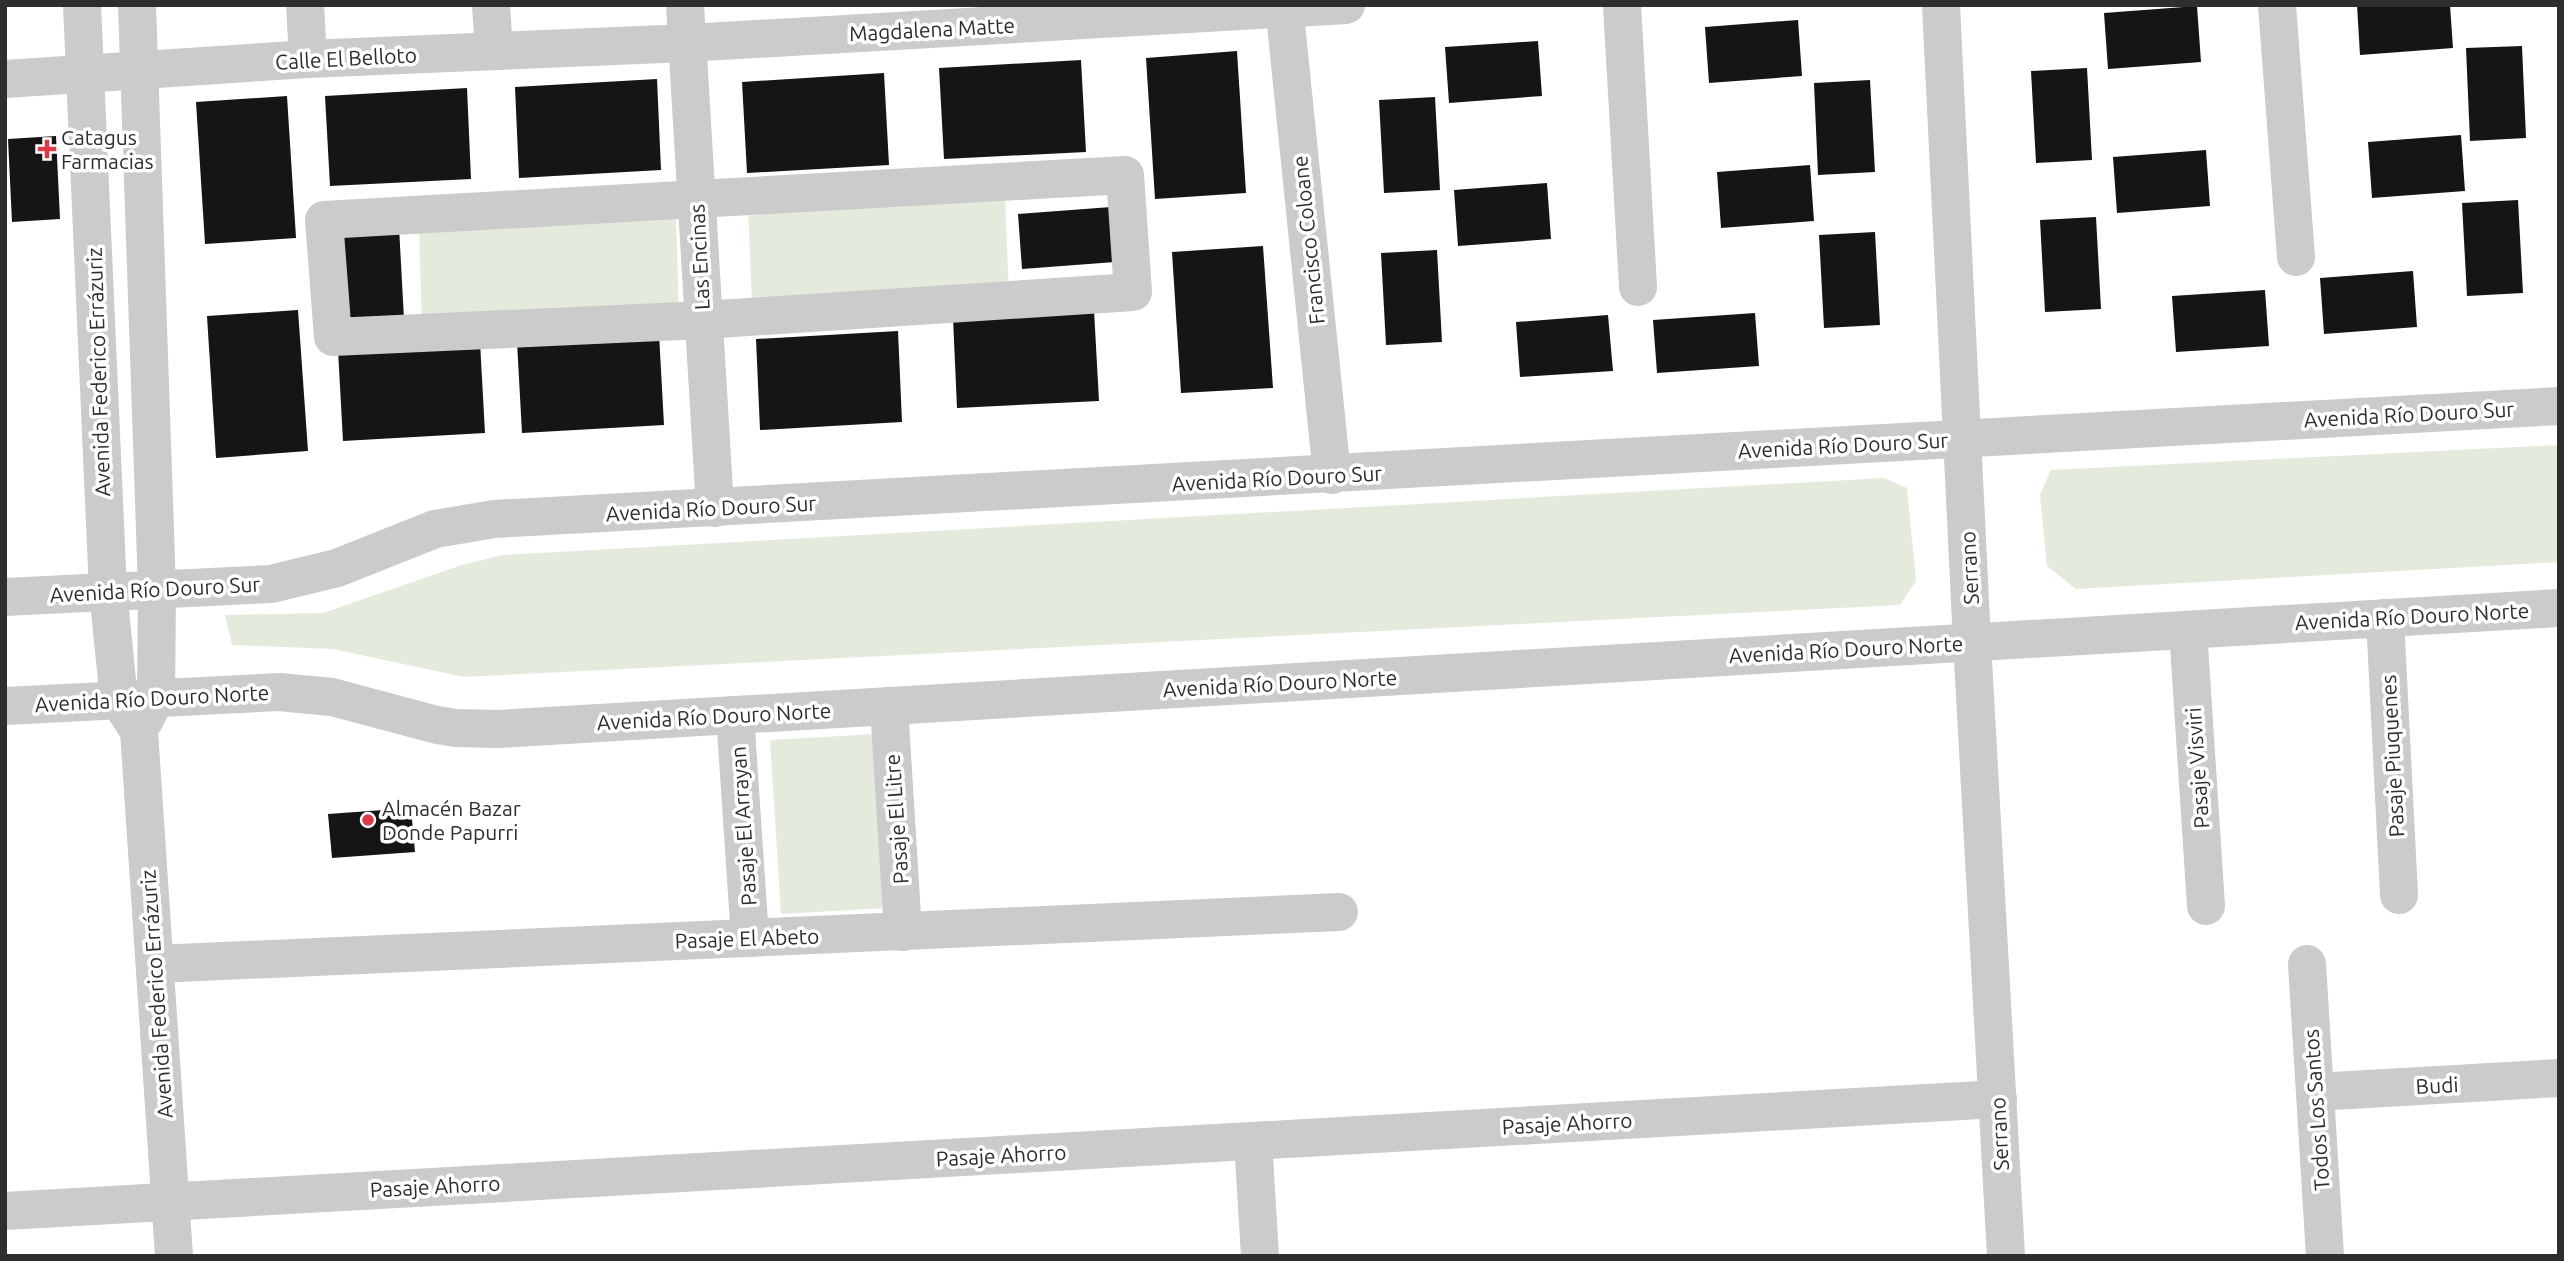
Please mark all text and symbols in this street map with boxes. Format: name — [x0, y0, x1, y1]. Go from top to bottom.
street label: Magdalena Matte — [848, 13, 1016, 45]
street label: Calle El Belloto — [275, 42, 417, 74]
place label: Catagus Farmacias — [61, 125, 154, 173]
marker: Catagus Farmacias — [39, 141, 55, 157]
street label: Francisco Coloane — [1287, 154, 1329, 326]
street label: Las Encinas — [684, 203, 714, 311]
street label: Avenida Federico Errázuriz — [82, 247, 114, 497]
street label: Avenida Río Douro Sur — [2303, 397, 2515, 431]
street label: Avenida Río Douro Sur — [1737, 428, 1949, 462]
street label: Avenida Río Douro Sur — [1171, 461, 1383, 495]
street label: Avenida Río Douro Sur — [605, 491, 817, 525]
street label: Serrano — [1955, 531, 1983, 605]
street label: Avenida Río Douro Sur — [49, 572, 261, 606]
street label: Avenida Río Douro Norte — [2294, 598, 2530, 634]
street label: Avenida Río Douro Norte — [1728, 631, 1964, 667]
street label: Avenida Río Douro Norte — [1162, 665, 1398, 701]
street label: Pasaje Piuquenes — [2376, 674, 2408, 838]
street label: Avenida Río Douro Norte — [34, 680, 270, 716]
street label: Avenida Río Douro Norte — [596, 698, 832, 734]
street label: Pasaje Visviri — [2181, 707, 2213, 829]
street label: Pasaje El Arrayan — [725, 745, 761, 907]
street label: Pasaje El Litre — [879, 753, 913, 885]
place label: Almacén Bazar Donde Papurri — [382, 796, 521, 844]
marker: Almacén Bazar Donde Papurri — [360, 812, 376, 828]
street label: Avenida Federico Errázuriz — [135, 869, 177, 1119]
street label: Pasaje El Abeto — [674, 923, 820, 953]
street label: Todos Los Santos — [2298, 1028, 2334, 1192]
street label: Budi — [2415, 1072, 2459, 1098]
street label: Serrano — [1985, 1097, 2013, 1171]
street label: Pasaje Ahorro — [1501, 1108, 1633, 1138]
street label: Pasaje Ahorro — [935, 1140, 1067, 1170]
street label: Pasaje Ahorro — [369, 1171, 501, 1201]

